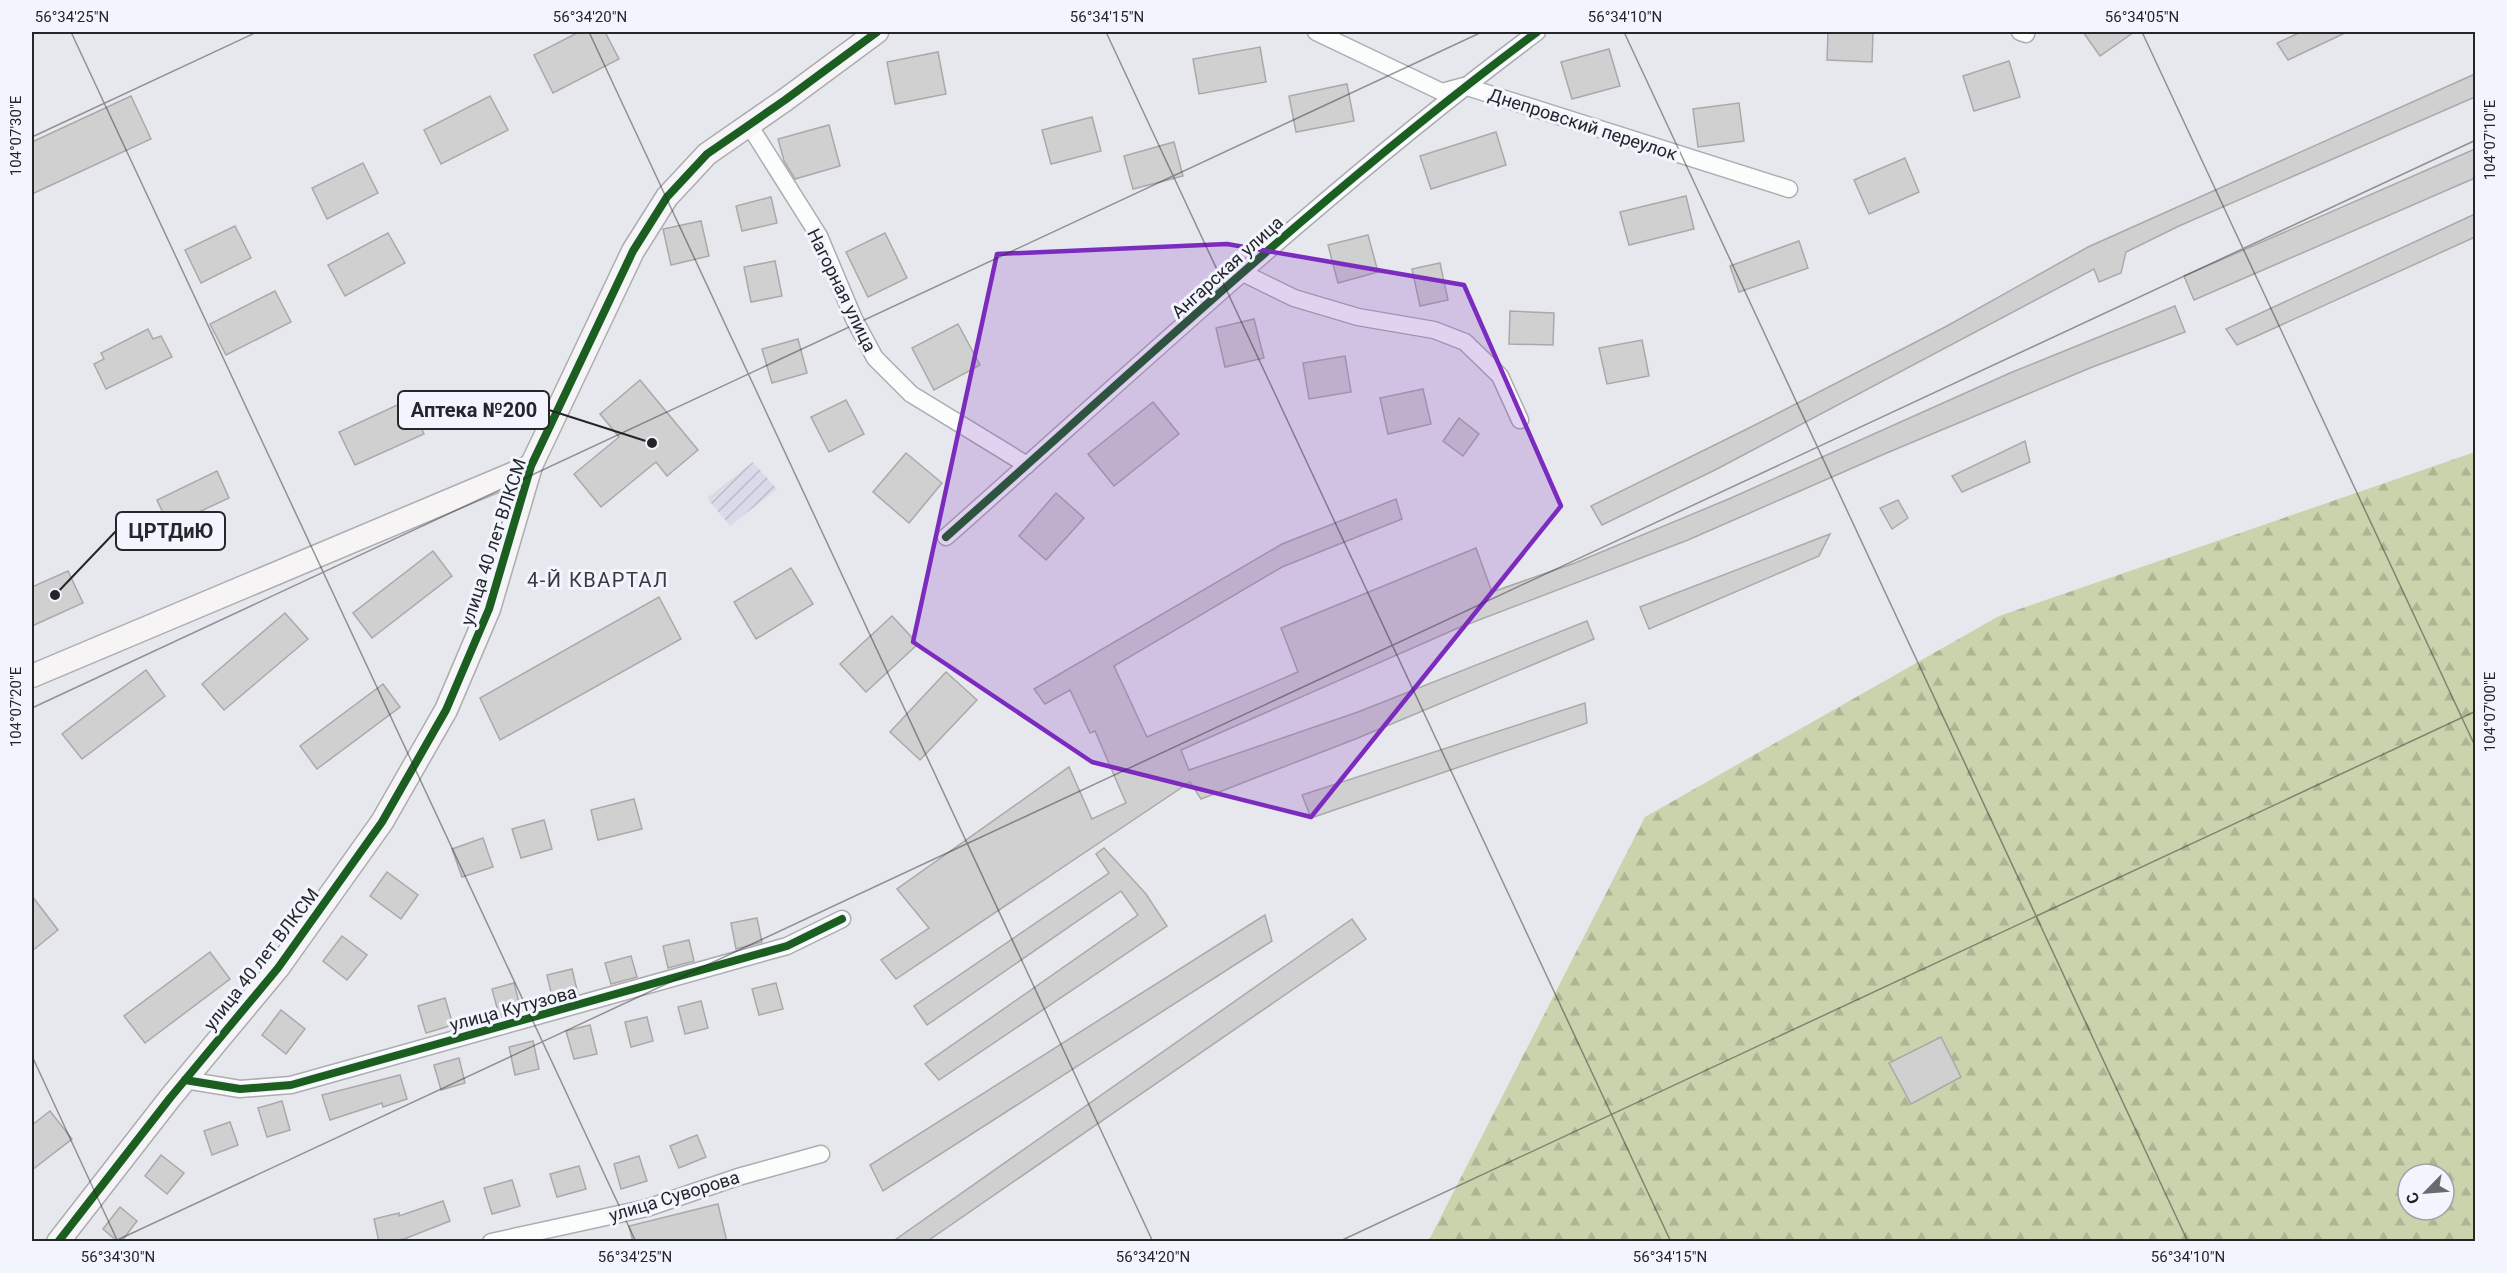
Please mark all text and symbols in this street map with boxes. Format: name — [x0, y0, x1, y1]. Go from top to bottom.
text: 56°34'25"N — [35, 8, 109, 26]
text: 56°34'20"N — [553, 8, 627, 26]
text: 56°34'15"N — [1070, 8, 1144, 26]
text: 56°34'10"N — [1588, 8, 1662, 26]
text: 56°34'05"N — [2105, 8, 2179, 26]
street label: Днепровский переулок — [1486, 84, 1680, 164]
text: 104°07'30"E — [7, 95, 25, 176]
text: 104°07'10"E — [2481, 99, 2499, 180]
street label: Ангарская улица — [1167, 212, 1287, 322]
street label: Нагорная улица — [803, 225, 881, 355]
callout: Аптека №200 — [398, 391, 549, 429]
text: Аптека №200 — [411, 398, 537, 422]
street label: улица 40 лет ВЛКСМ — [456, 456, 530, 628]
callout: ЦРТДиЮ — [116, 512, 225, 550]
text: ЦРТДиЮ — [129, 519, 213, 543]
district label: 4-Й КВАРТАЛ — [527, 568, 669, 592]
text: 104°07'20"E — [7, 666, 25, 747]
text: 104°07'00"E — [2481, 671, 2499, 752]
street label: улица 40 лет ВЛКСМ — [199, 884, 323, 1034]
street label: улица Кутузова — [447, 981, 579, 1035]
north arrow — [2396, 1162, 2456, 1222]
street label: улица Суворова — [606, 1166, 742, 1226]
text: С — [2402, 1189, 2424, 1207]
text: 56°34'30"N — [81, 1248, 155, 1266]
text: 56°34'25"N — [598, 1248, 672, 1266]
text: 56°34'20"N — [1116, 1248, 1190, 1266]
text: 56°34'15"N — [1633, 1248, 1707, 1266]
text: 56°34'10"N — [2151, 1248, 2225, 1266]

